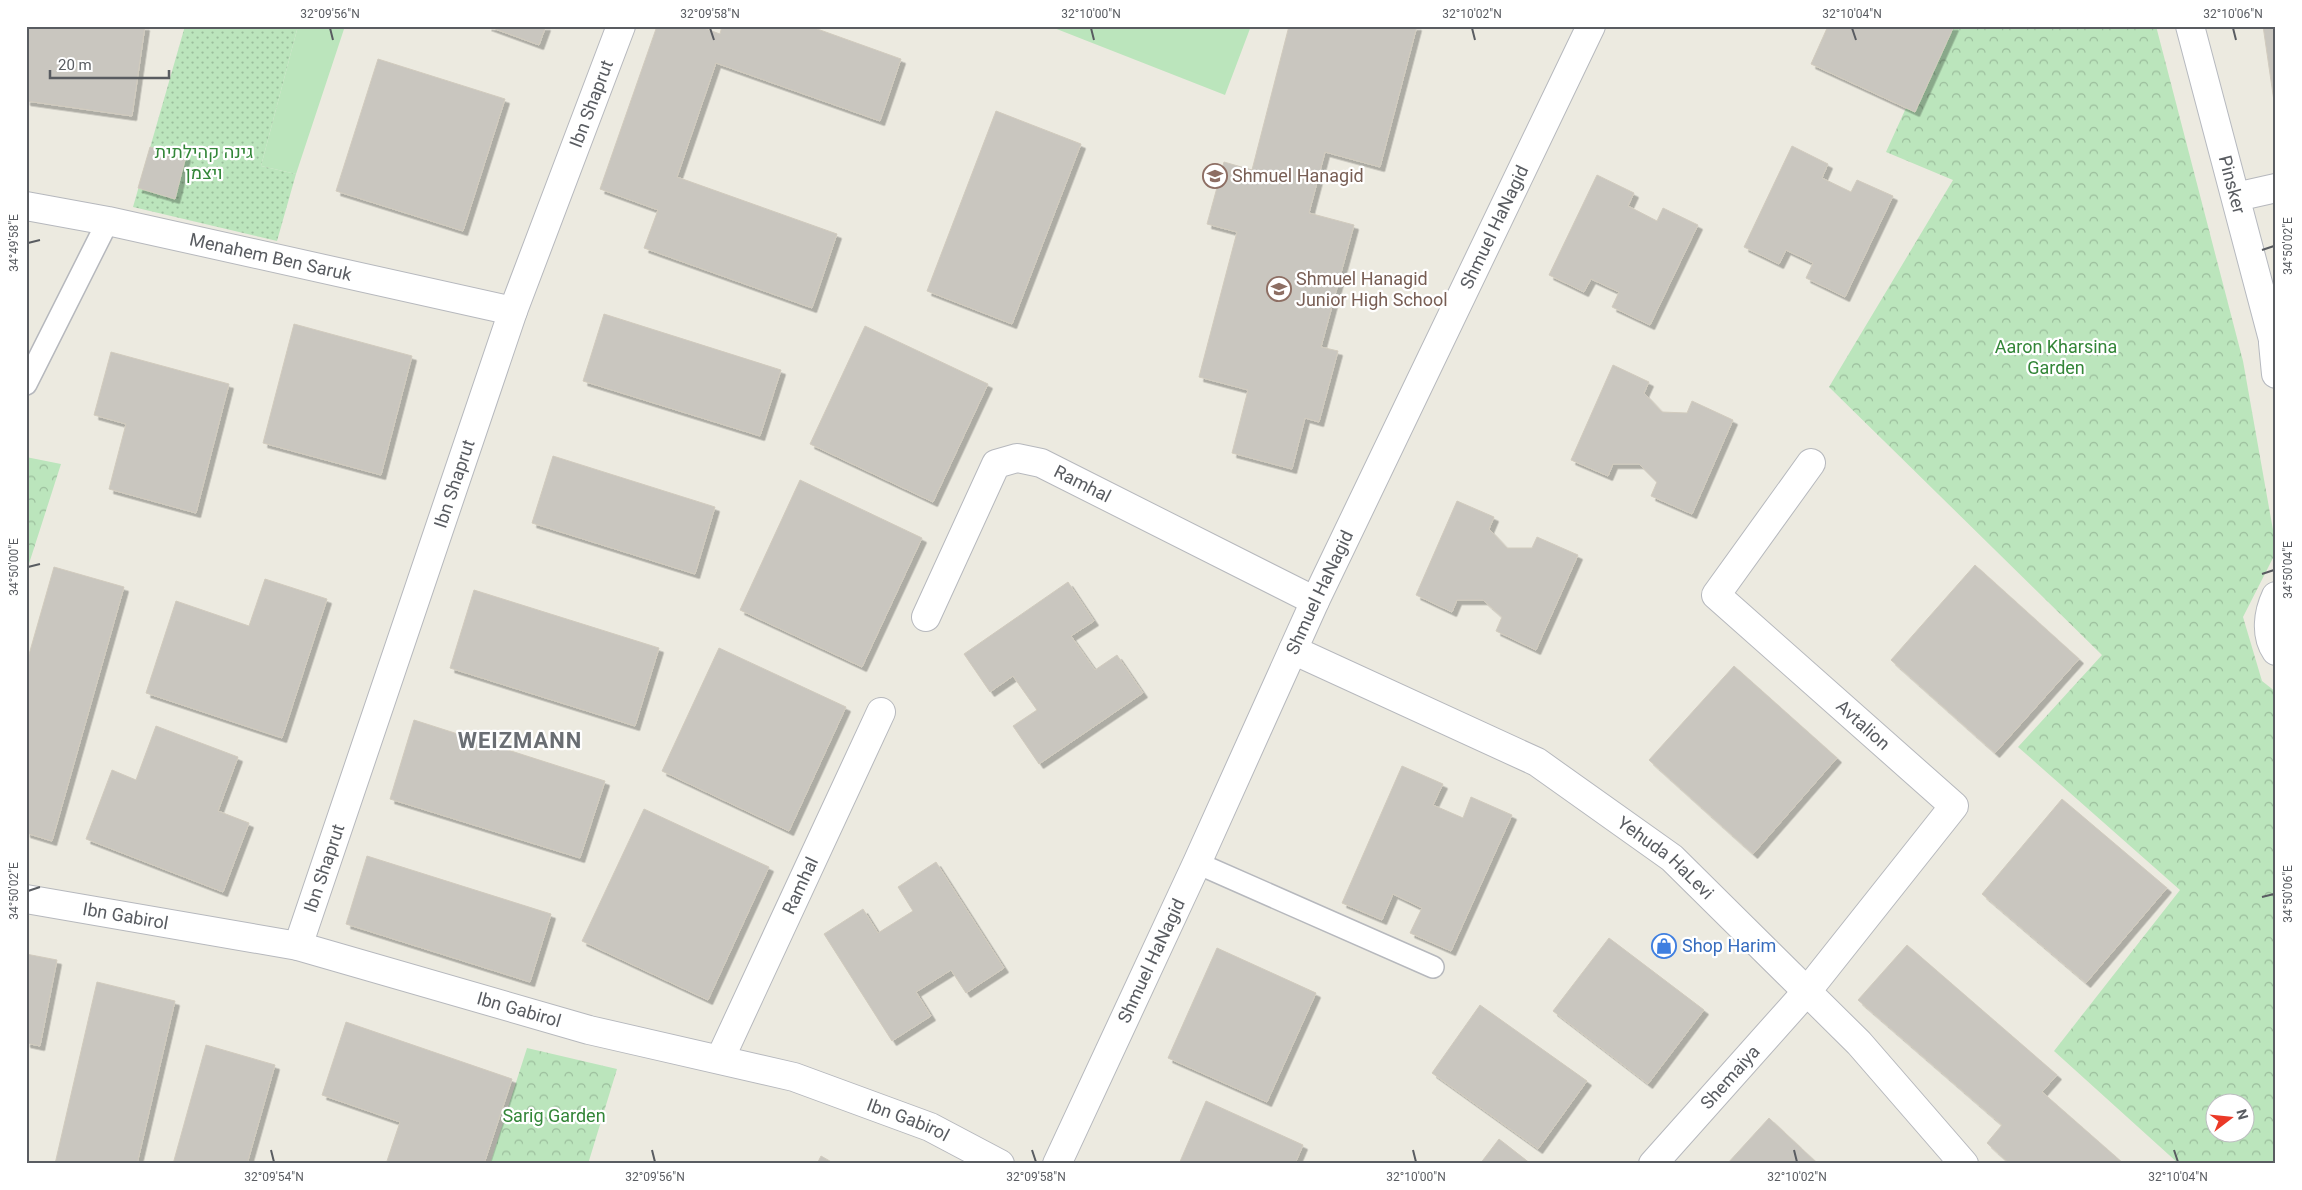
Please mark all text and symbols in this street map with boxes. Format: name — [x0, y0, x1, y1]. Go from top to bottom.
text: 32°09'56"N — [300, 7, 360, 21]
text: 32°09'58"N — [680, 7, 740, 21]
text: 32°10'00"N — [1061, 7, 1121, 21]
text: 32°10'02"N — [1442, 7, 1502, 21]
text: 32°10'04"N — [1822, 7, 1882, 21]
text: 32°10'06"N — [2203, 7, 2263, 21]
scale bar — [50, 48, 169, 80]
text: 20 m — [58, 56, 92, 74]
street label: Ibn Shaprut — [565, 57, 617, 150]
park label: גינה קהילתית ויצמן — [155, 141, 253, 183]
street label: Pinsker — [2215, 153, 2250, 216]
street label: Shmuel HaNagid — [1455, 162, 1533, 292]
school or university icon: Shmuel Hanagid — [1202, 163, 1228, 189]
place label: Shmuel Hanagid — [1232, 165, 1364, 186]
text: 34°49'58"E — [7, 214, 21, 272]
text: 34°50'02"E — [2281, 217, 2295, 275]
street label: Menahem Ben Saruk — [188, 228, 355, 285]
place label: Shmuel Hanagid Junior High School — [1296, 268, 1448, 310]
school or university icon: Shmuel Hanagid Junior High School — [1266, 276, 1292, 302]
park label: Aaron Kharsina Garden — [1995, 336, 2117, 378]
street label: Ibn Shaprut — [429, 437, 479, 531]
street label: Ramhal — [1051, 460, 1115, 506]
street label: Shmuel HaNagid — [1281, 527, 1357, 658]
text: 34°50'00"E — [7, 538, 21, 596]
text: 34°50'04"E — [2281, 541, 2295, 599]
street label: Avtalion — [1832, 695, 1894, 754]
district label: WEIZMANN — [458, 728, 582, 753]
street label: Yehuda HaLevi — [1614, 812, 1718, 903]
street label: Ibn Shaprut — [299, 821, 349, 915]
street label: Ramhal — [778, 854, 822, 918]
text: 34°50'02"E — [7, 862, 21, 920]
text: 34°50'06"E — [2281, 865, 2295, 923]
street label: Shmuel HaNagid — [1113, 895, 1189, 1026]
street label: Ibn Gabirol — [81, 898, 170, 933]
shop icon: Shop Harim — [1651, 933, 1677, 959]
place label: Shop Harim — [1682, 935, 1776, 956]
street label: Ibn Gabirol — [475, 987, 564, 1031]
street label: Shemaiya — [1696, 1041, 1764, 1113]
north arrow — [2204, 1092, 2254, 1142]
street label: Ibn Gabirol — [864, 1094, 953, 1145]
park label: Sarig Garden — [502, 1105, 606, 1126]
text: N — [2233, 1107, 2252, 1121]
text: 32°09'54"N — [244, 1170, 304, 1184]
text: 32°09'56"N — [625, 1170, 685, 1184]
text: 32°09'58"N — [1006, 1170, 1066, 1184]
text: 32°10'00"N — [1386, 1170, 1446, 1184]
text: 32°10'02"N — [1767, 1170, 1827, 1184]
text: 32°10'04"N — [2148, 1170, 2208, 1184]

